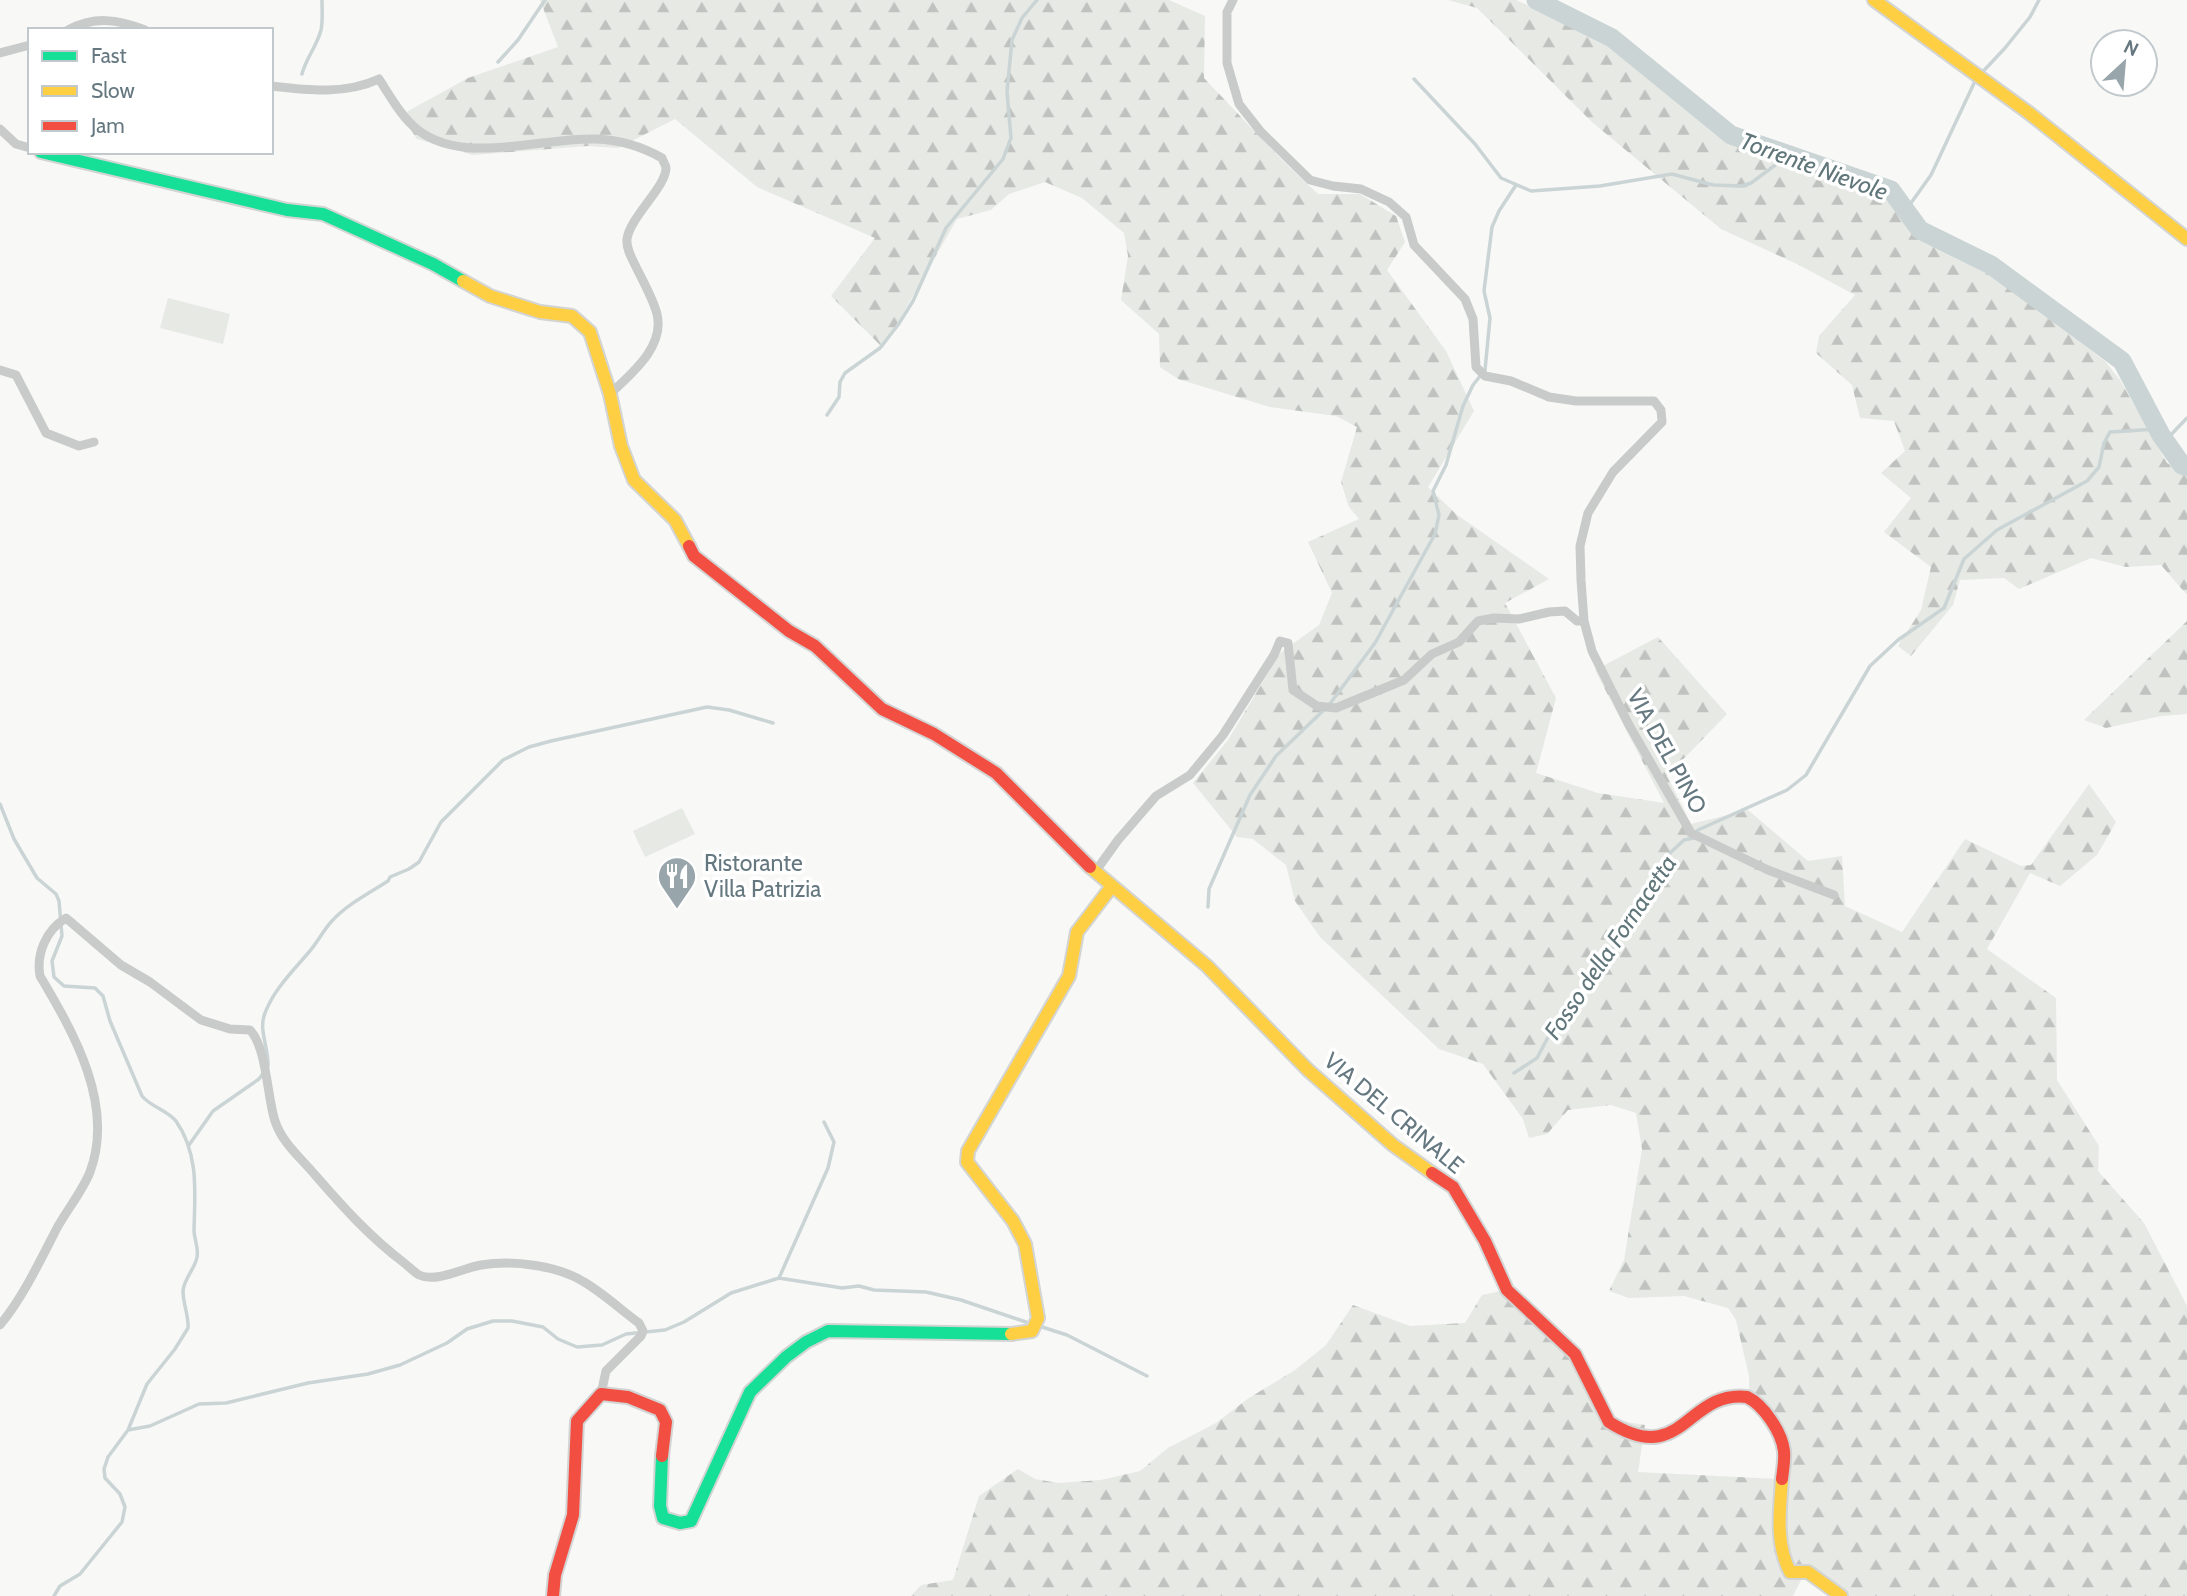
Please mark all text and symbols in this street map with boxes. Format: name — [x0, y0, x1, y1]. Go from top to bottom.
legend — [28, 28, 273, 154]
north arrow — [2089, 28, 2159, 98]
text: N — [2120, 35, 2142, 61]
text: Fast — [91, 43, 127, 68]
text: Slow — [91, 78, 135, 103]
text: Jam — [90, 113, 125, 138]
water label: Torrente Nievole — [1736, 126, 1892, 206]
street label: VIA DEL PINO — [1621, 684, 1713, 818]
place label: Ristorante Villa Patrizia — [704, 849, 821, 903]
water label: Fosso della Fornacetta — [1538, 849, 1682, 1045]
restaurant icon: Ristorante Villa Patrizia — [656, 855, 698, 910]
street label: VIA DEL CRINALE — [1318, 1046, 1470, 1180]

